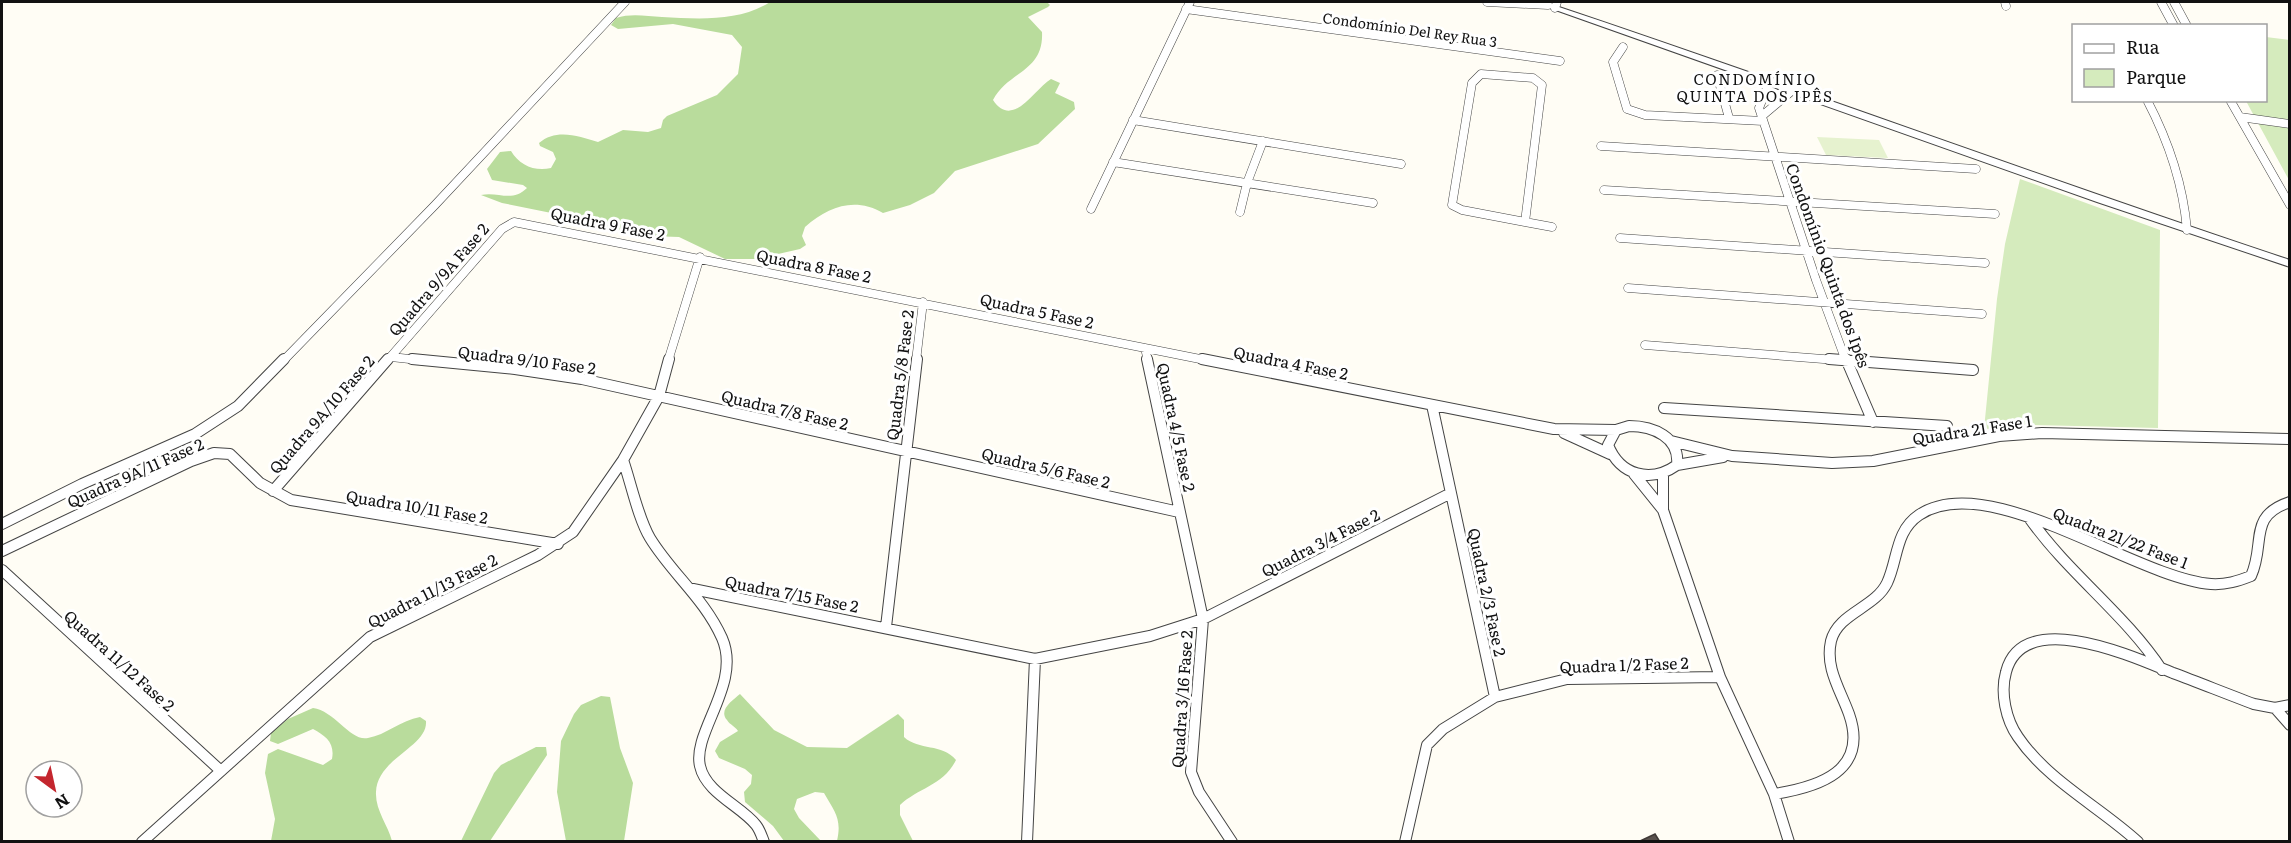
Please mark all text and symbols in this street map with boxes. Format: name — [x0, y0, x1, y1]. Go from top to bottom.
street label: Condomínio Del Rey Rua 3 — [1321, 7, 1499, 51]
legend — [2072, 24, 2267, 102]
text: Rua — [2126, 33, 2160, 60]
text: Parque — [2126, 63, 2186, 90]
district label: CONDOMÍNIO QUINTA DOS IPÊS — [1677, 67, 1833, 107]
street label: Condomínio Quinta dos Ipês — [1781, 159, 1877, 371]
street label: Quadra 9 Fase 2 — [549, 200, 667, 246]
street label: Quadra 9/9A Fase 2 — [382, 217, 494, 341]
street label: Quadra 8 Fase 2 — [755, 242, 873, 288]
street label: Quadra 5 Fase 2 — [978, 286, 1096, 334]
street label: Quadra 5/8 Fase 2 — [879, 308, 919, 442]
street label: Quadra 9/10 Fase 2 — [457, 339, 597, 379]
street label: Quadra 4 Fase 2 — [1232, 339, 1350, 385]
street label: Quadra 9A/10 Fase 2 — [263, 349, 379, 479]
street label: Quadra 4/5 Fase 2 — [1152, 360, 1202, 494]
street label: Quadra 7/8 Fase 2 — [719, 383, 851, 435]
street label: Quadra 21 Fase 1 — [1911, 408, 2034, 450]
street label: Quadra 9A/11 Fase 2 — [63, 431, 207, 513]
street label: Quadra 5/6 Fase 2 — [979, 441, 1113, 493]
street label: Quadra 10/11 Fase 2 — [344, 483, 490, 529]
street label: Quadra 21/22 Fase 1 — [2050, 500, 2193, 574]
street label: Quadra 3/4 Fase 2 — [1257, 502, 1383, 582]
street label: Quadra 2/3 Fase 2 — [1463, 525, 1513, 659]
street label: Quadra 11/13 Fase 2 — [363, 547, 501, 633]
street label: Quadra 7/15 Fase 2 — [723, 568, 861, 618]
street label: Quadra 11/12 Fase 2 — [59, 604, 181, 716]
street label: Quadra 3/16 Fase 2 — [1164, 629, 1198, 769]
street label: Quadra 1/2 Fase 2 — [1559, 650, 1689, 678]
north arrow — [24, 759, 84, 819]
text: N — [51, 789, 75, 816]

